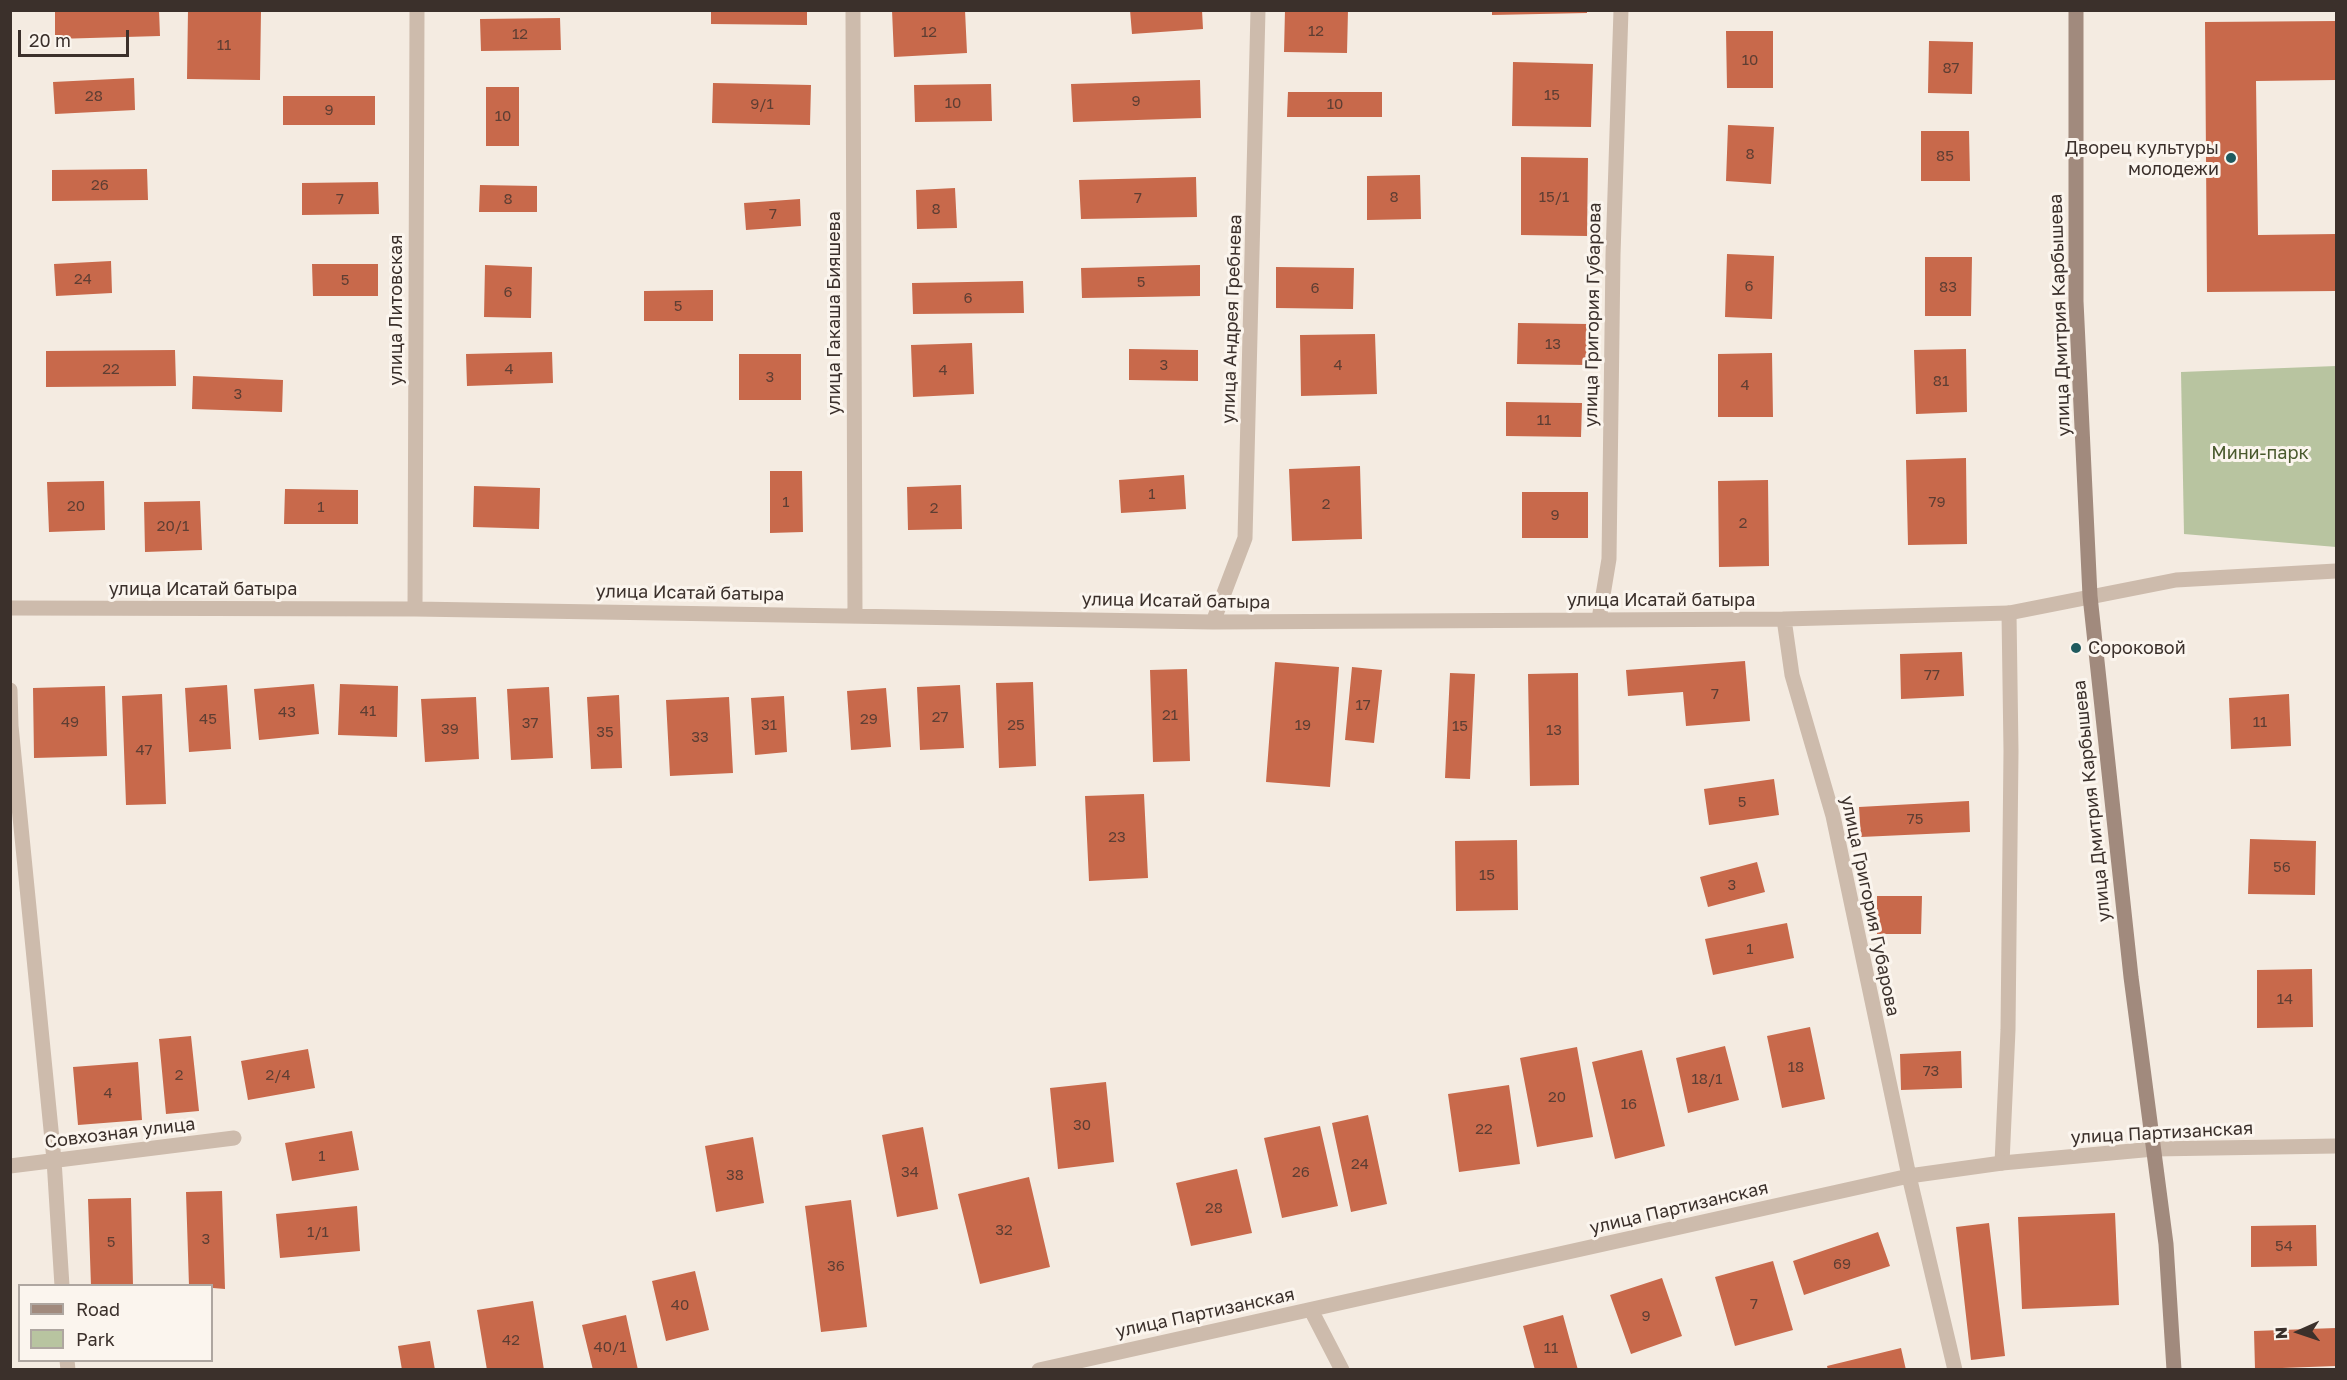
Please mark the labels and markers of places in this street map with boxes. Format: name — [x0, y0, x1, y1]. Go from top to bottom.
place label: Дворец культуры молодежи — [2065, 137, 2219, 180]
marker: Дворец культуры молодежи — [2224, 151, 2238, 165]
place label: Сороковой — [2088, 637, 2186, 659]
marker: Сороковой — [2069, 641, 2083, 655]

